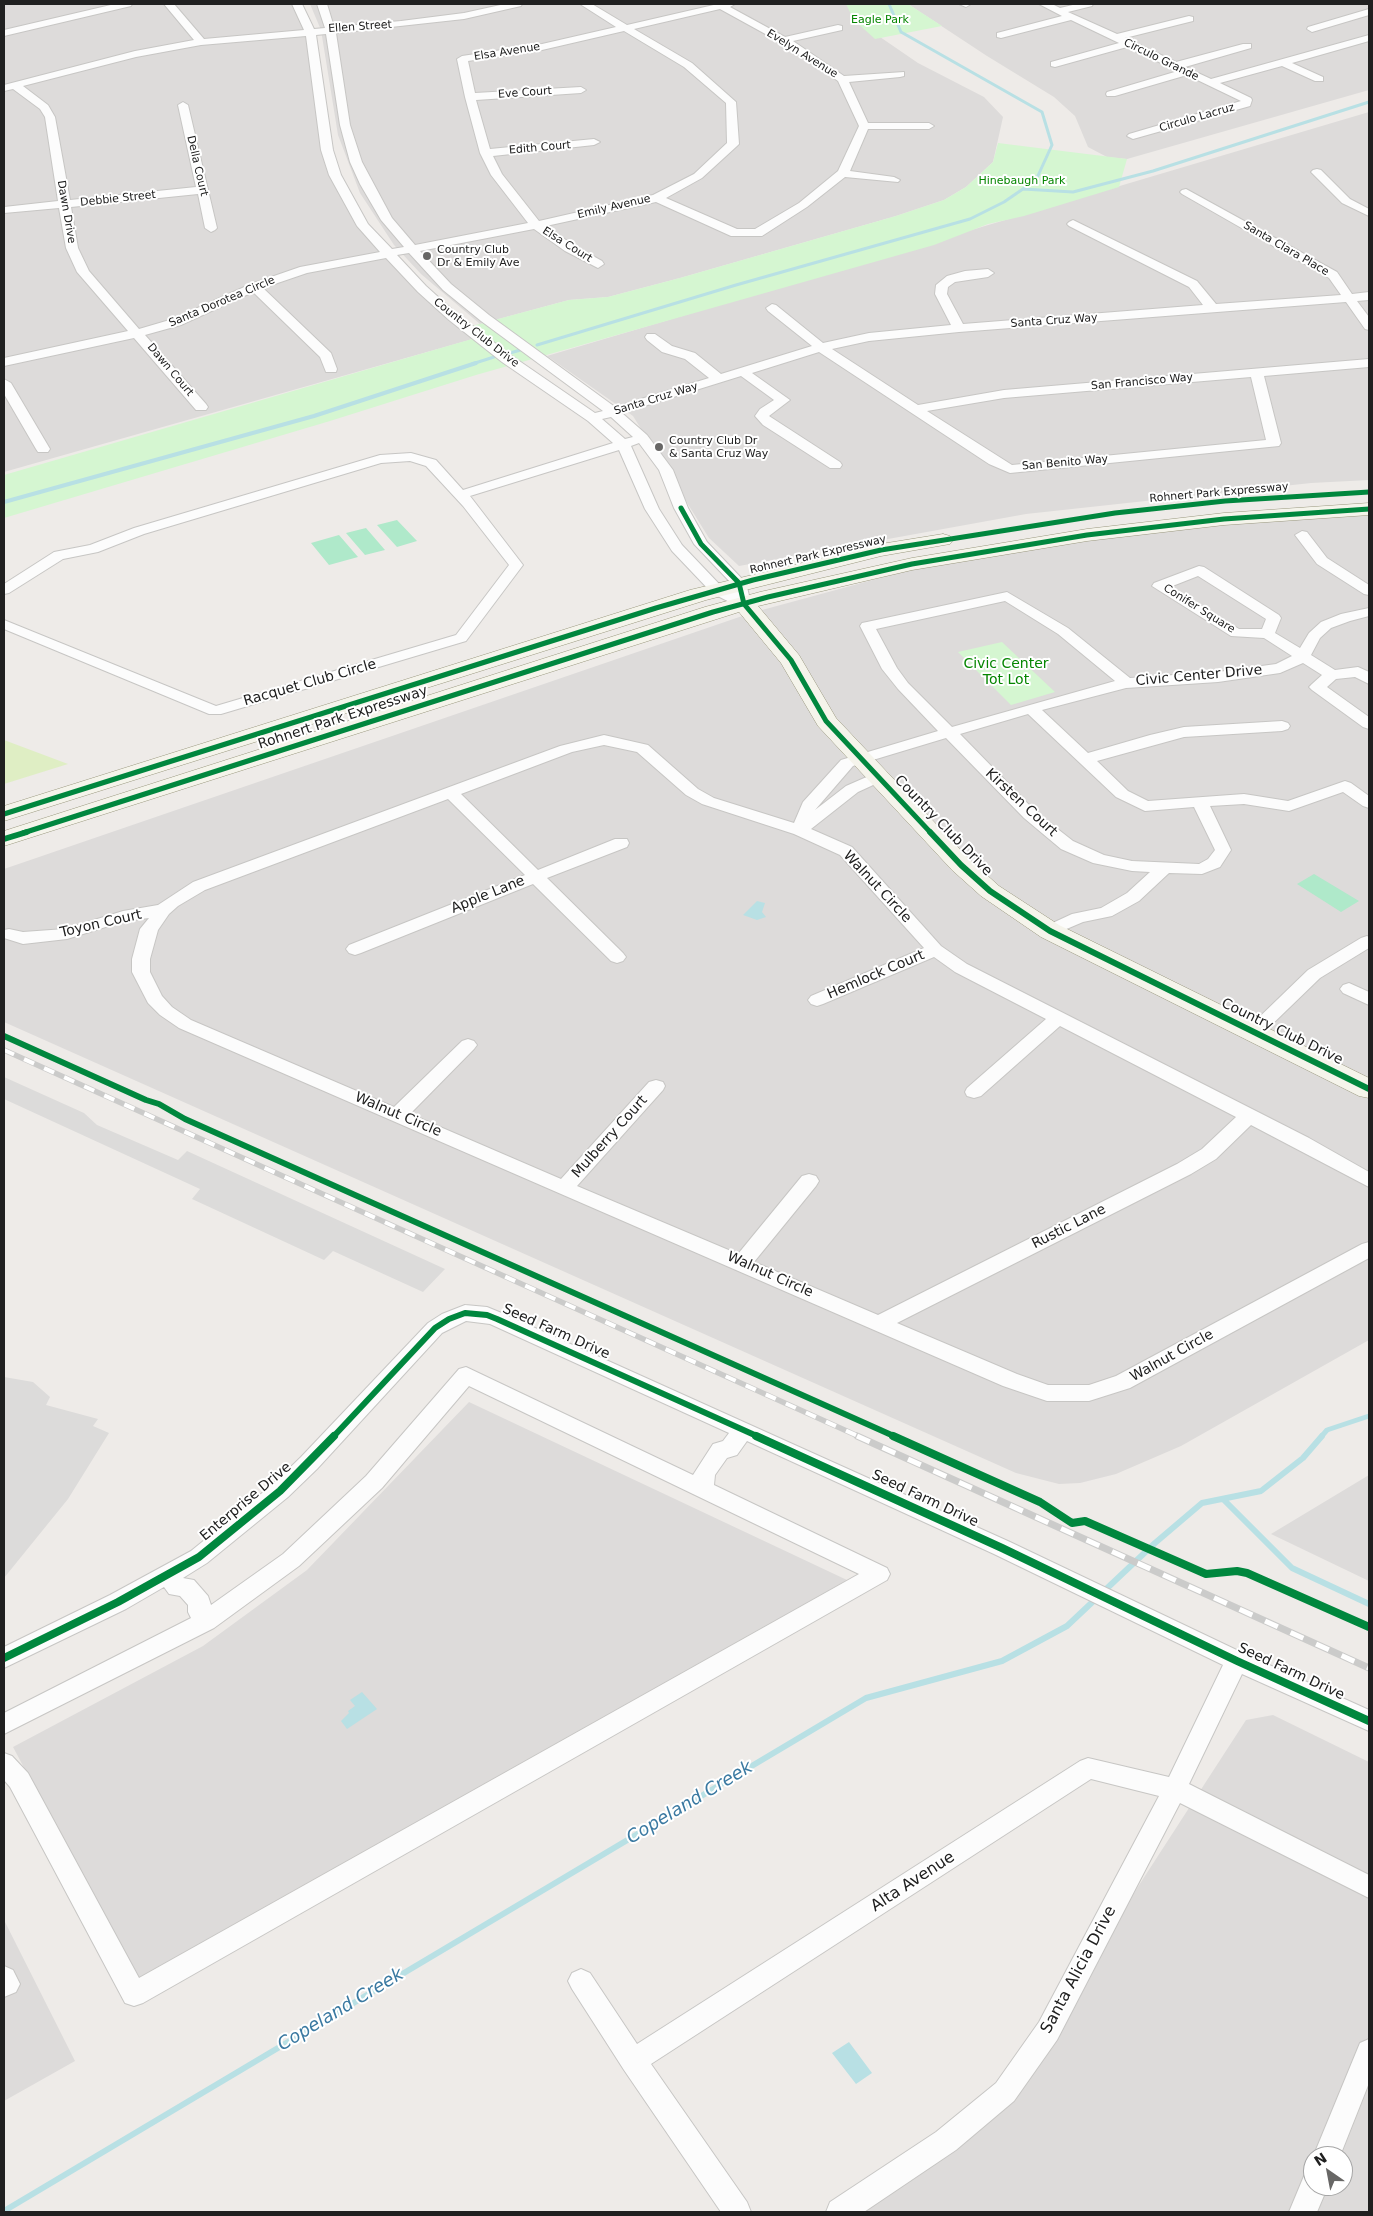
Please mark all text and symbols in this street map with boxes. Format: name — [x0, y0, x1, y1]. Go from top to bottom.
park label: Eagle Park — [851, 13, 909, 27]
street label: Ellen Street — [328, 18, 392, 36]
street label: Evelyn Avenue — [764, 27, 840, 81]
street label: Circulo Grande — [1121, 36, 1201, 84]
street label: Elsa Avenue — [473, 40, 541, 64]
street label: Eve Court — [498, 85, 552, 101]
street label: Circulo Lacruz — [1158, 101, 1236, 135]
street label: Della Court — [184, 134, 210, 198]
street label: Edith Court — [509, 139, 571, 157]
park label: Hinebaugh Park — [979, 174, 1065, 188]
street label: Dawn Drive — [54, 179, 78, 245]
street label: Debbie Street — [80, 188, 156, 210]
street label: Emily Avenue — [576, 192, 652, 222]
street label: Santa Clara Place — [1241, 219, 1331, 279]
street label: Elsa Court — [540, 225, 594, 265]
place label: Country Club Dr & Emily Ave — [437, 243, 520, 269]
marker: Country Club Dr & Emily Ave — [421, 250, 433, 262]
street label: Santa Dorotea Circle — [167, 274, 277, 330]
street label: Country Club Drive — [431, 296, 521, 370]
street label: Santa Cruz Way — [1010, 311, 1098, 331]
street label: Dawn Court — [144, 341, 196, 399]
street label: San Francisco Way — [1090, 371, 1194, 393]
street label: Santa Cruz Way — [612, 380, 700, 418]
place label: Country Club Dr & Santa Cruz Way — [669, 434, 768, 460]
marker: Country Club Dr & Santa Cruz Way — [653, 441, 665, 453]
street label: San Benito Way — [1021, 453, 1109, 473]
street label: Rohnert Park Expressway — [1149, 480, 1289, 506]
street label: Rohnert Park Expressway — [749, 533, 887, 577]
street label: Conifer Square — [1161, 582, 1237, 636]
street label: Racquet Club Circle — [242, 656, 378, 710]
park label: Civic Center Tot Lot — [963, 656, 1049, 689]
street label: Civic Center Drive — [1135, 662, 1263, 690]
street label: Rohnert Park Expressway — [256, 683, 430, 753]
street label: Kirsten Court — [982, 765, 1060, 841]
street label: Country Club Drive — [891, 772, 995, 880]
street label: Walnut Circle — [839, 847, 915, 927]
street label: Apple Lane — [449, 873, 527, 917]
street label: Toyon Court — [58, 906, 144, 942]
street label: Hemlock Court — [825, 947, 927, 1003]
street label: Country Club Drive — [1218, 995, 1346, 1069]
street label: Walnut Circle — [352, 1089, 444, 1141]
street label: Mulberry Court — [569, 1092, 651, 1182]
street label: Rustic Lane — [1029, 1201, 1109, 1253]
street label: Walnut Circle — [724, 1249, 816, 1301]
street label: Seed Farm Drive — [500, 1301, 612, 1363]
street label: Walnut Circle — [1128, 1326, 1216, 1386]
street label: Enterprise Drive — [197, 1459, 295, 1545]
street label: Seed Farm Drive — [869, 1467, 981, 1531]
street label: Seed Farm Drive — [1235, 1640, 1347, 1704]
water label: Copeland Creek — [623, 1757, 757, 1849]
street label: Alta Avenue — [868, 1848, 958, 1916]
street label: Santa Alicia Drive — [1037, 1903, 1121, 2037]
water label: Copeland Creek — [274, 1964, 408, 2056]
north arrow — [1303, 2146, 1353, 2196]
text: N — [1311, 2149, 1330, 2169]

